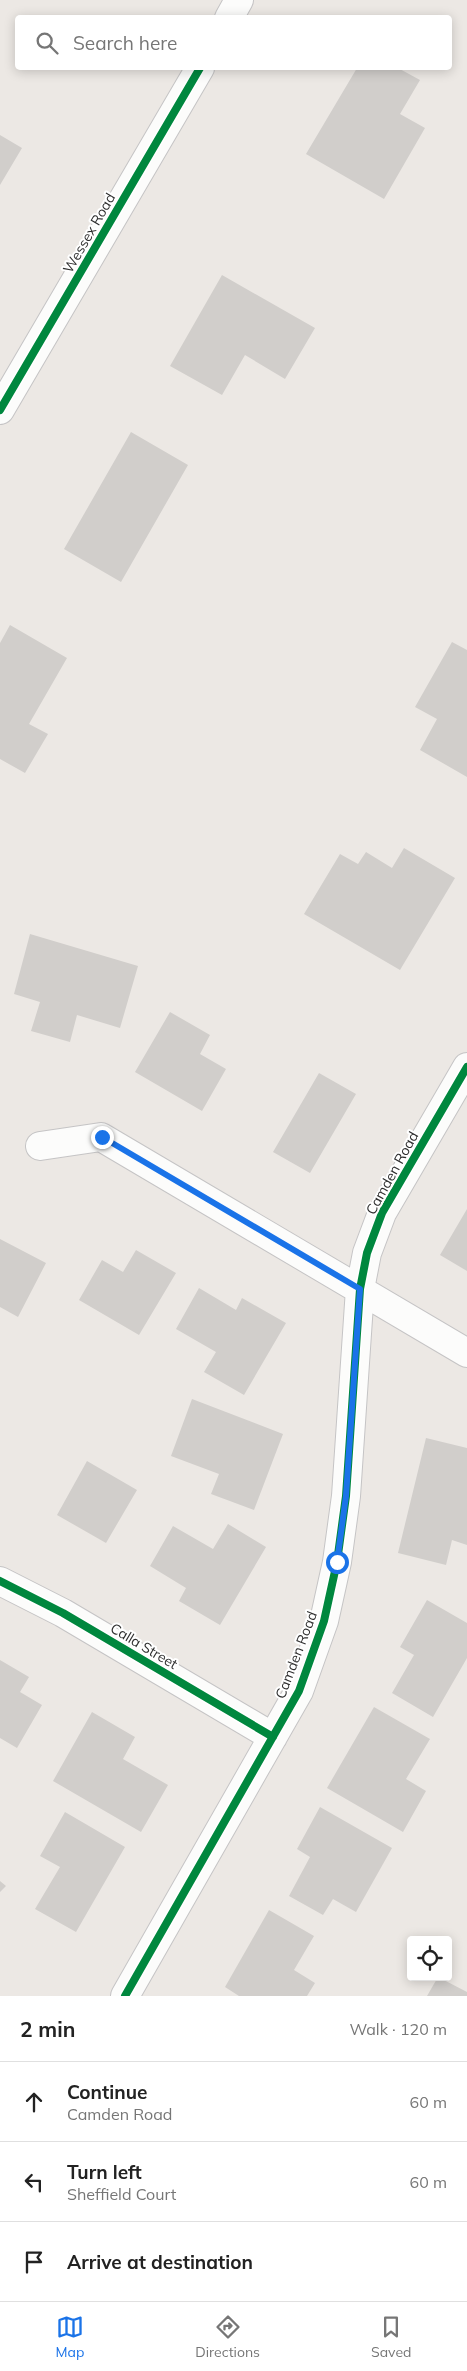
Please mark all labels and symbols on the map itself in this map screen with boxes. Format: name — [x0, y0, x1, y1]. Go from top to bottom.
street label: Wessex Road — [59, 190, 119, 276]
route end — [91, 1126, 114, 1149]
street label: Camden Road — [362, 1128, 422, 1218]
route start — [326, 1551, 349, 1574]
street label: Camden Road — [271, 1609, 321, 1701]
street label: Calla Street — [107, 1619, 181, 1673]

